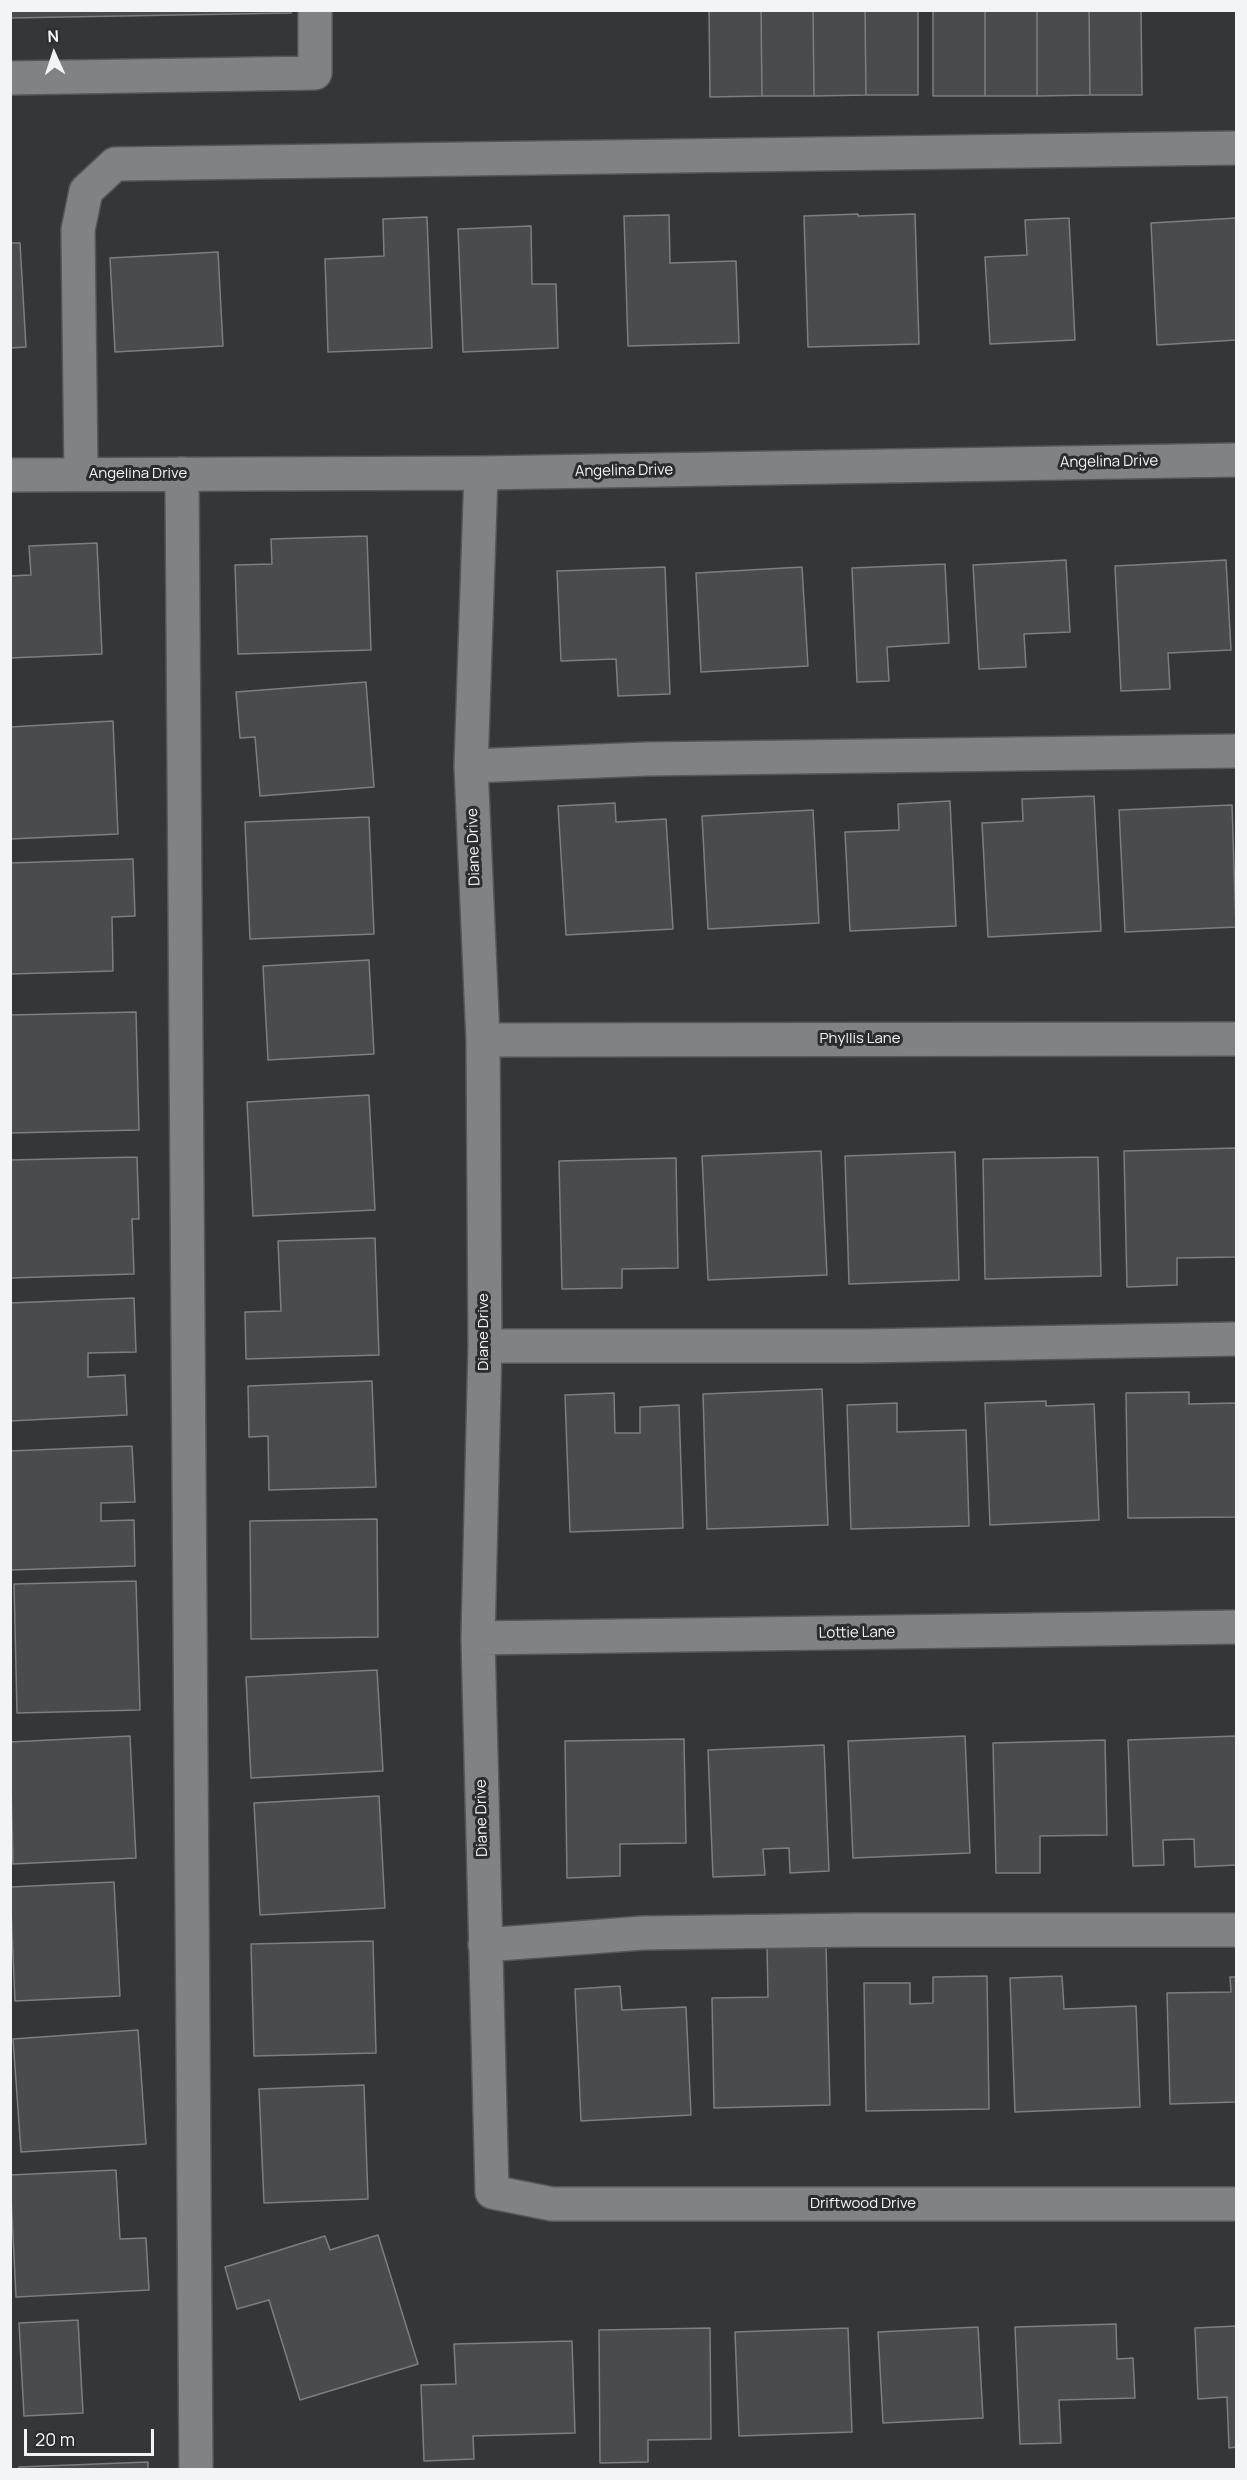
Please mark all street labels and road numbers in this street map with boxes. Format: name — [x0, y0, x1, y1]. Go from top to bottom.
street label: Angelina Drive — [1060, 452, 1158, 472]
street label: Angelina Drive — [575, 461, 673, 481]
street label: Angelina Drive — [89, 465, 187, 483]
street label: Diane Drive — [464, 808, 484, 886]
street label: Phyllis Lane — [820, 1030, 900, 1048]
street label: Diane Drive — [475, 1293, 493, 1371]
street label: Lottie Lane — [819, 1623, 895, 1643]
street label: Diane Drive — [472, 1779, 492, 1857]
street label: Driftwood Drive — [810, 2195, 916, 2213]

